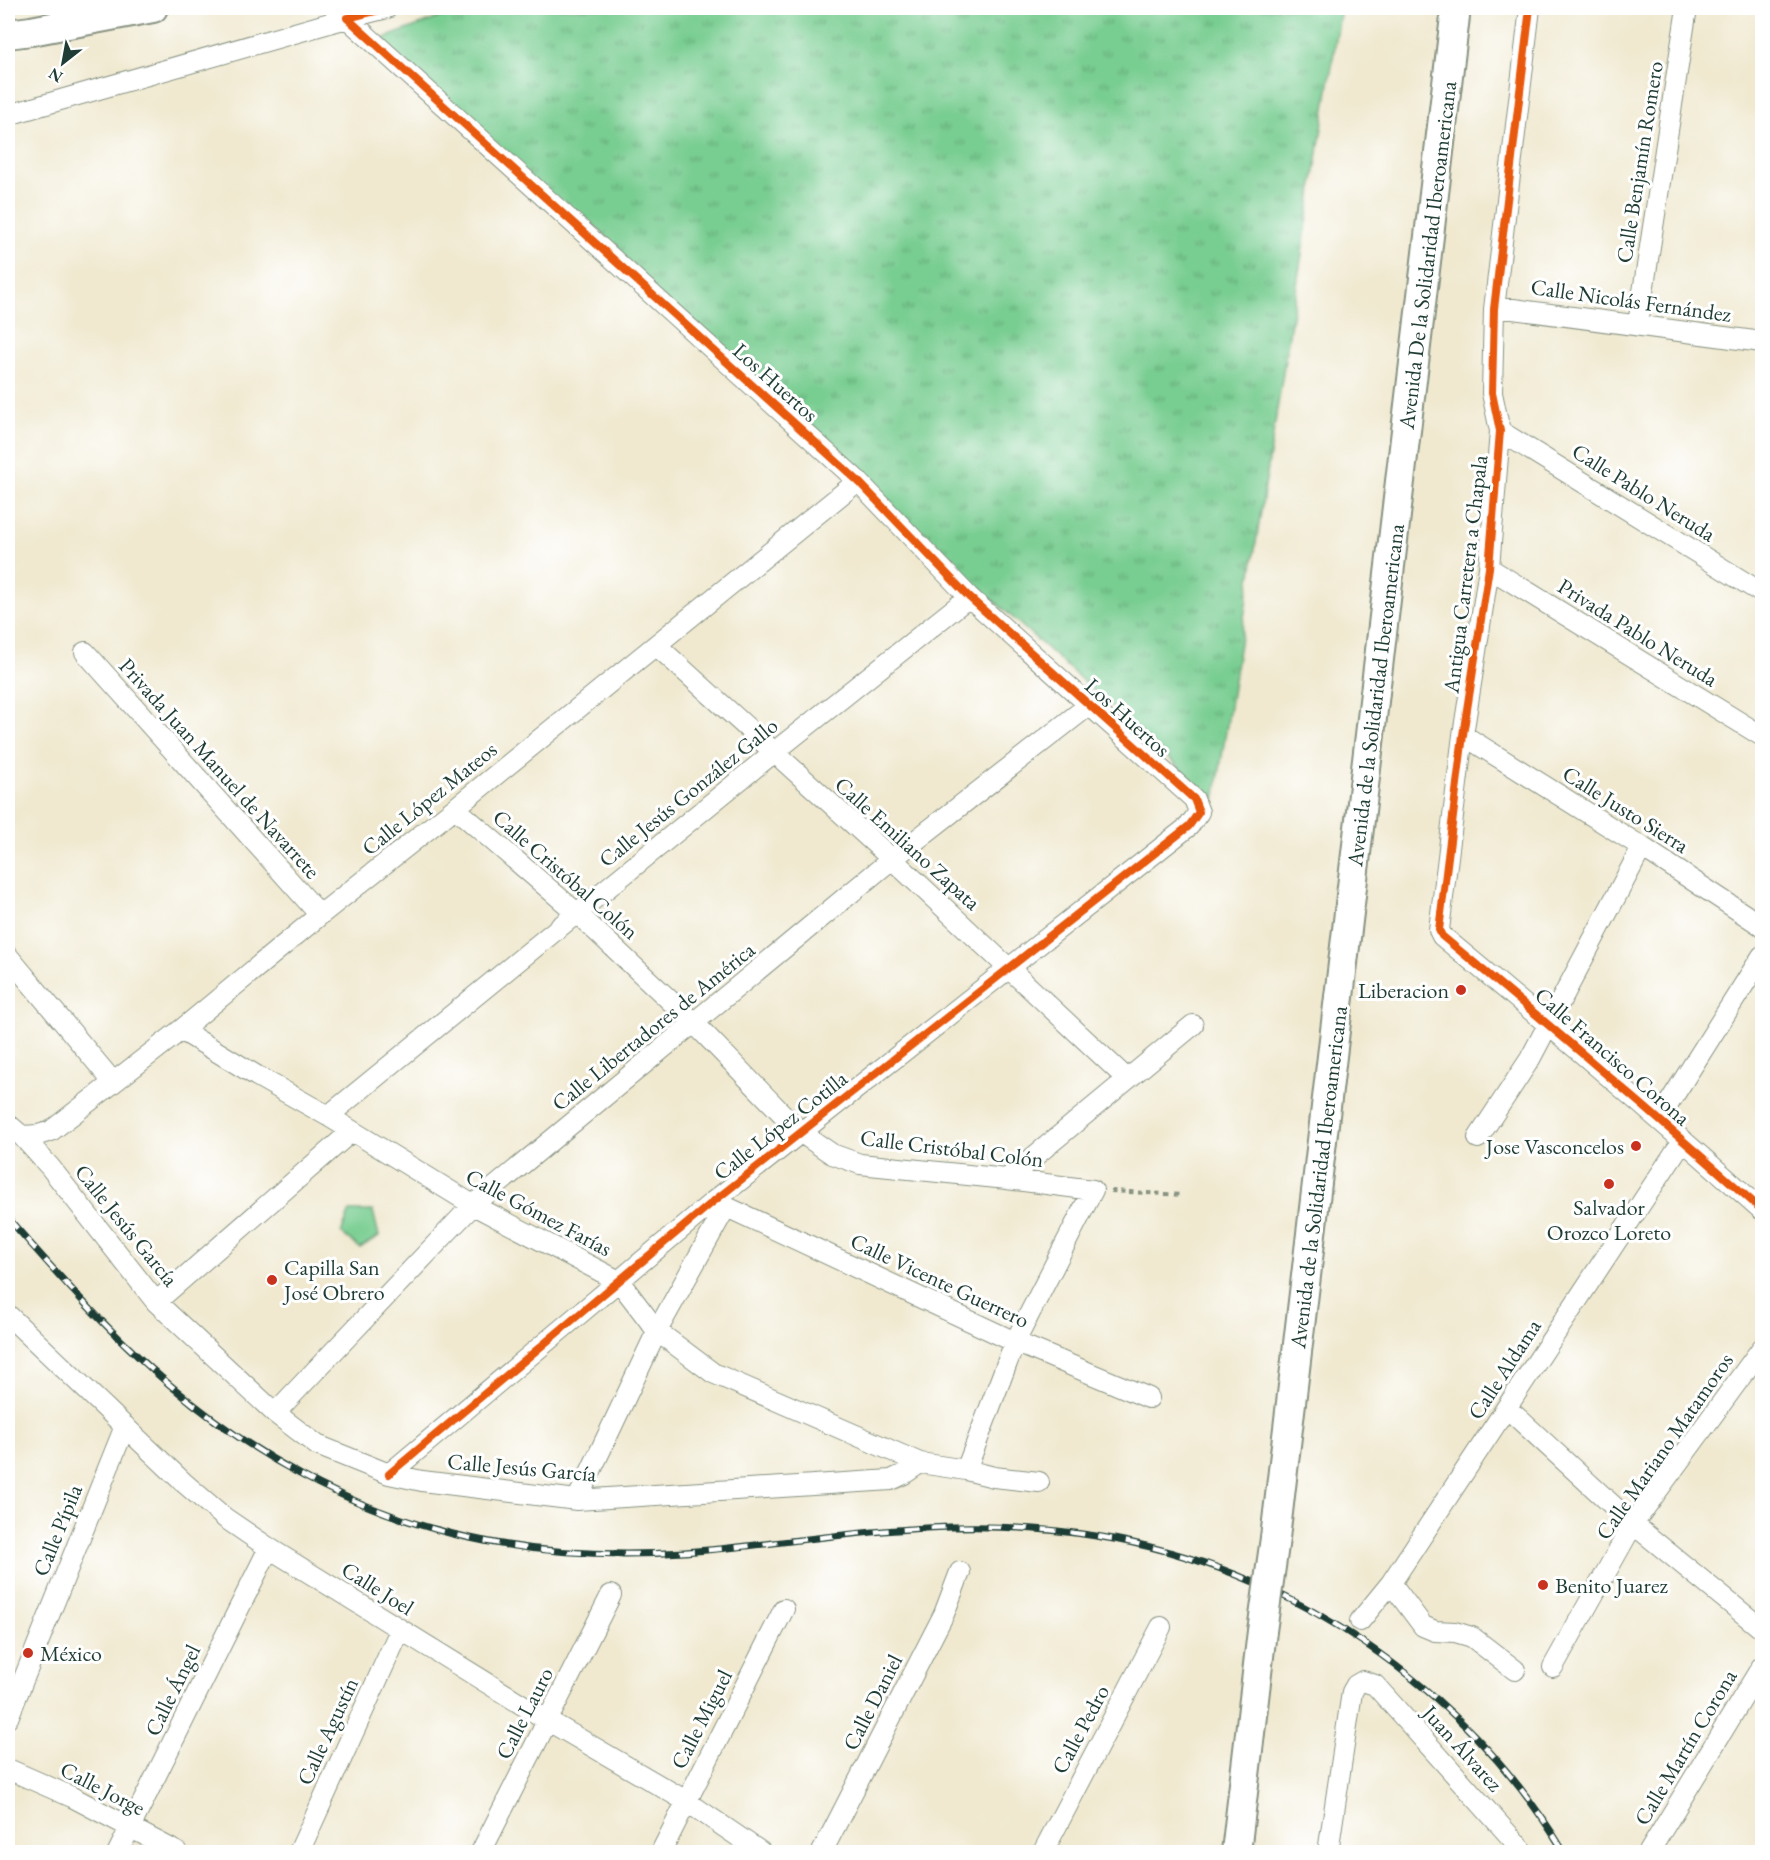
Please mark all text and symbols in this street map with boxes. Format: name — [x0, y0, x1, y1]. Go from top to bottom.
north arrow — [33, 33, 93, 93]
street label: Calle Benjamín Romero — [1609, 59, 1670, 265]
text: N — [45, 63, 66, 88]
street label: Avenida De la Solidaridad Iberoamericana — [1392, 79, 1463, 432]
street label: Calle Nicolás Fernández — [1529, 272, 1734, 329]
street label: Los Huertos — [727, 336, 825, 428]
street label: Calle Pablo Neruda — [1566, 437, 1721, 548]
street label: Antigua Carretera a Chapala — [1436, 453, 1495, 696]
street label: Avenida de la Solidaridad Iberoamericana — [1340, 522, 1411, 869]
street label: Privada Pablo Neruda — [1552, 571, 1723, 693]
street label: Privada Juan Manuel de Navarrete — [113, 652, 327, 885]
street label: Los Huertos — [1079, 671, 1177, 763]
street label: Calle Jesús González Gallo — [593, 711, 784, 874]
street label: Calle López Mateos — [356, 735, 503, 862]
street label: Calle Justo Sierra — [1557, 759, 1695, 860]
street label: Calle Emiliano Zapata — [829, 770, 987, 917]
street label: Calle Cristóbal Colón — [487, 803, 645, 946]
street label: Calle Libertadores de América — [546, 935, 761, 1118]
place label: Liberacion — [1358, 976, 1449, 1005]
street label: Calle Francisco Corona — [1529, 981, 1697, 1132]
marker: Liberacion — [1454, 983, 1468, 997]
street label: Avenida de la Solidaridad Iberoamericana — [1283, 1004, 1354, 1351]
street label: Calle López Cotilla — [707, 1064, 853, 1187]
street label: Calle Cristóbal Colón — [859, 1123, 1046, 1174]
place label: Jose Vasconcelos — [1484, 1132, 1624, 1161]
marker: Jose Vasconcelos — [1629, 1139, 1643, 1153]
street label: Calle Jesús García — [68, 1158, 185, 1293]
street label: Calle Gómez Farías — [461, 1162, 617, 1263]
marker: Salvador Orozco Loreto — [1602, 1177, 1616, 1191]
place label: Salvador Orozco Loreto — [1547, 1193, 1671, 1247]
street label: Calle Vicente Guerrero — [846, 1226, 1034, 1335]
place label: Capilla San José Obrero — [282, 1253, 385, 1307]
marker: Capilla San José Obrero — [265, 1273, 279, 1287]
street label: Calle Aldama — [1461, 1313, 1548, 1425]
street label: Calle Mariano Matamoros — [1589, 1347, 1740, 1545]
street label: Calle Jesús García — [446, 1447, 598, 1488]
street label: Calle Pípila — [26, 1480, 89, 1580]
street label: Calle Joel — [336, 1555, 419, 1622]
place label: Benito Juarez — [1555, 1571, 1668, 1600]
marker: Benito Juarez — [1536, 1578, 1550, 1592]
place label: México — [40, 1639, 102, 1668]
street label: Calle Ángel — [138, 1640, 207, 1741]
marker: México — [21, 1646, 35, 1660]
street label: Calle Daniel — [836, 1649, 909, 1755]
street label: Calle Lauro — [489, 1662, 560, 1764]
street label: Calle Miguel — [664, 1664, 739, 1774]
street label: Calle Martín Corona — [1627, 1664, 1744, 1831]
street label: Calle Agustín — [290, 1672, 365, 1790]
street label: Calle Pedro — [1045, 1680, 1116, 1779]
street label: Juan Álvarez — [1415, 1698, 1510, 1798]
street label: Calle Jorge — [55, 1755, 151, 1822]

